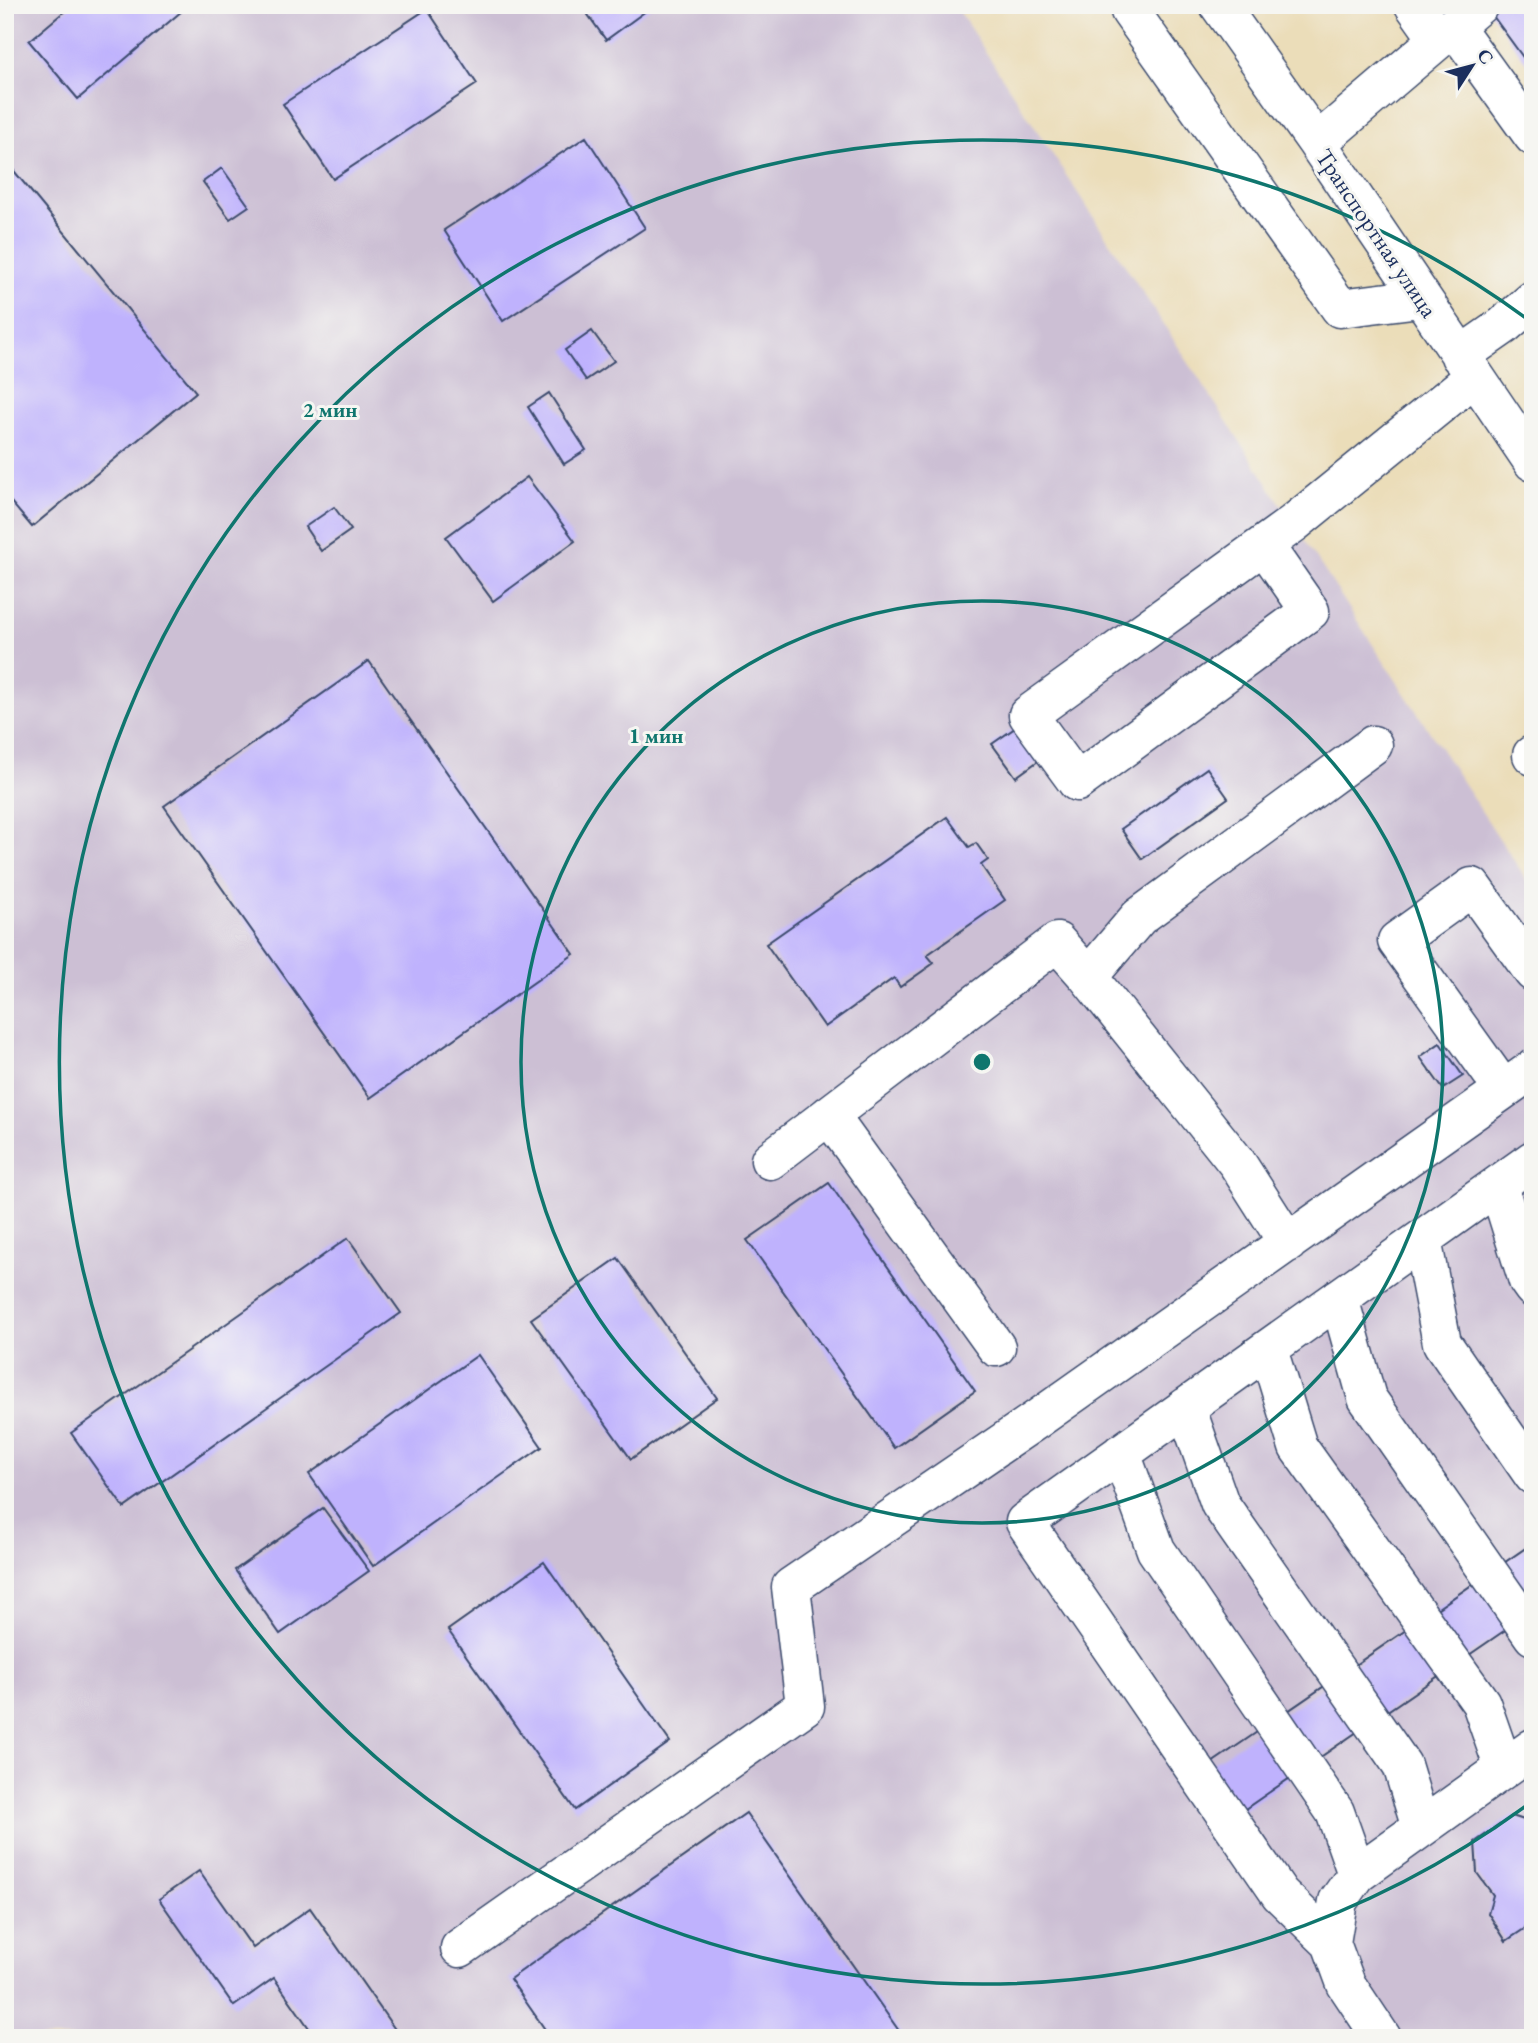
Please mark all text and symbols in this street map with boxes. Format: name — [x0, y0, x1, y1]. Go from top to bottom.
north arrow — [1436, 32, 1506, 102]
text: С — [1471, 43, 1499, 69]
street label: Транспортная улица — [1309, 143, 1445, 324]
text: 2 мин — [303, 396, 357, 423]
text: 1 мин — [629, 722, 683, 749]
centre of rings — [970, 1050, 994, 1074]

